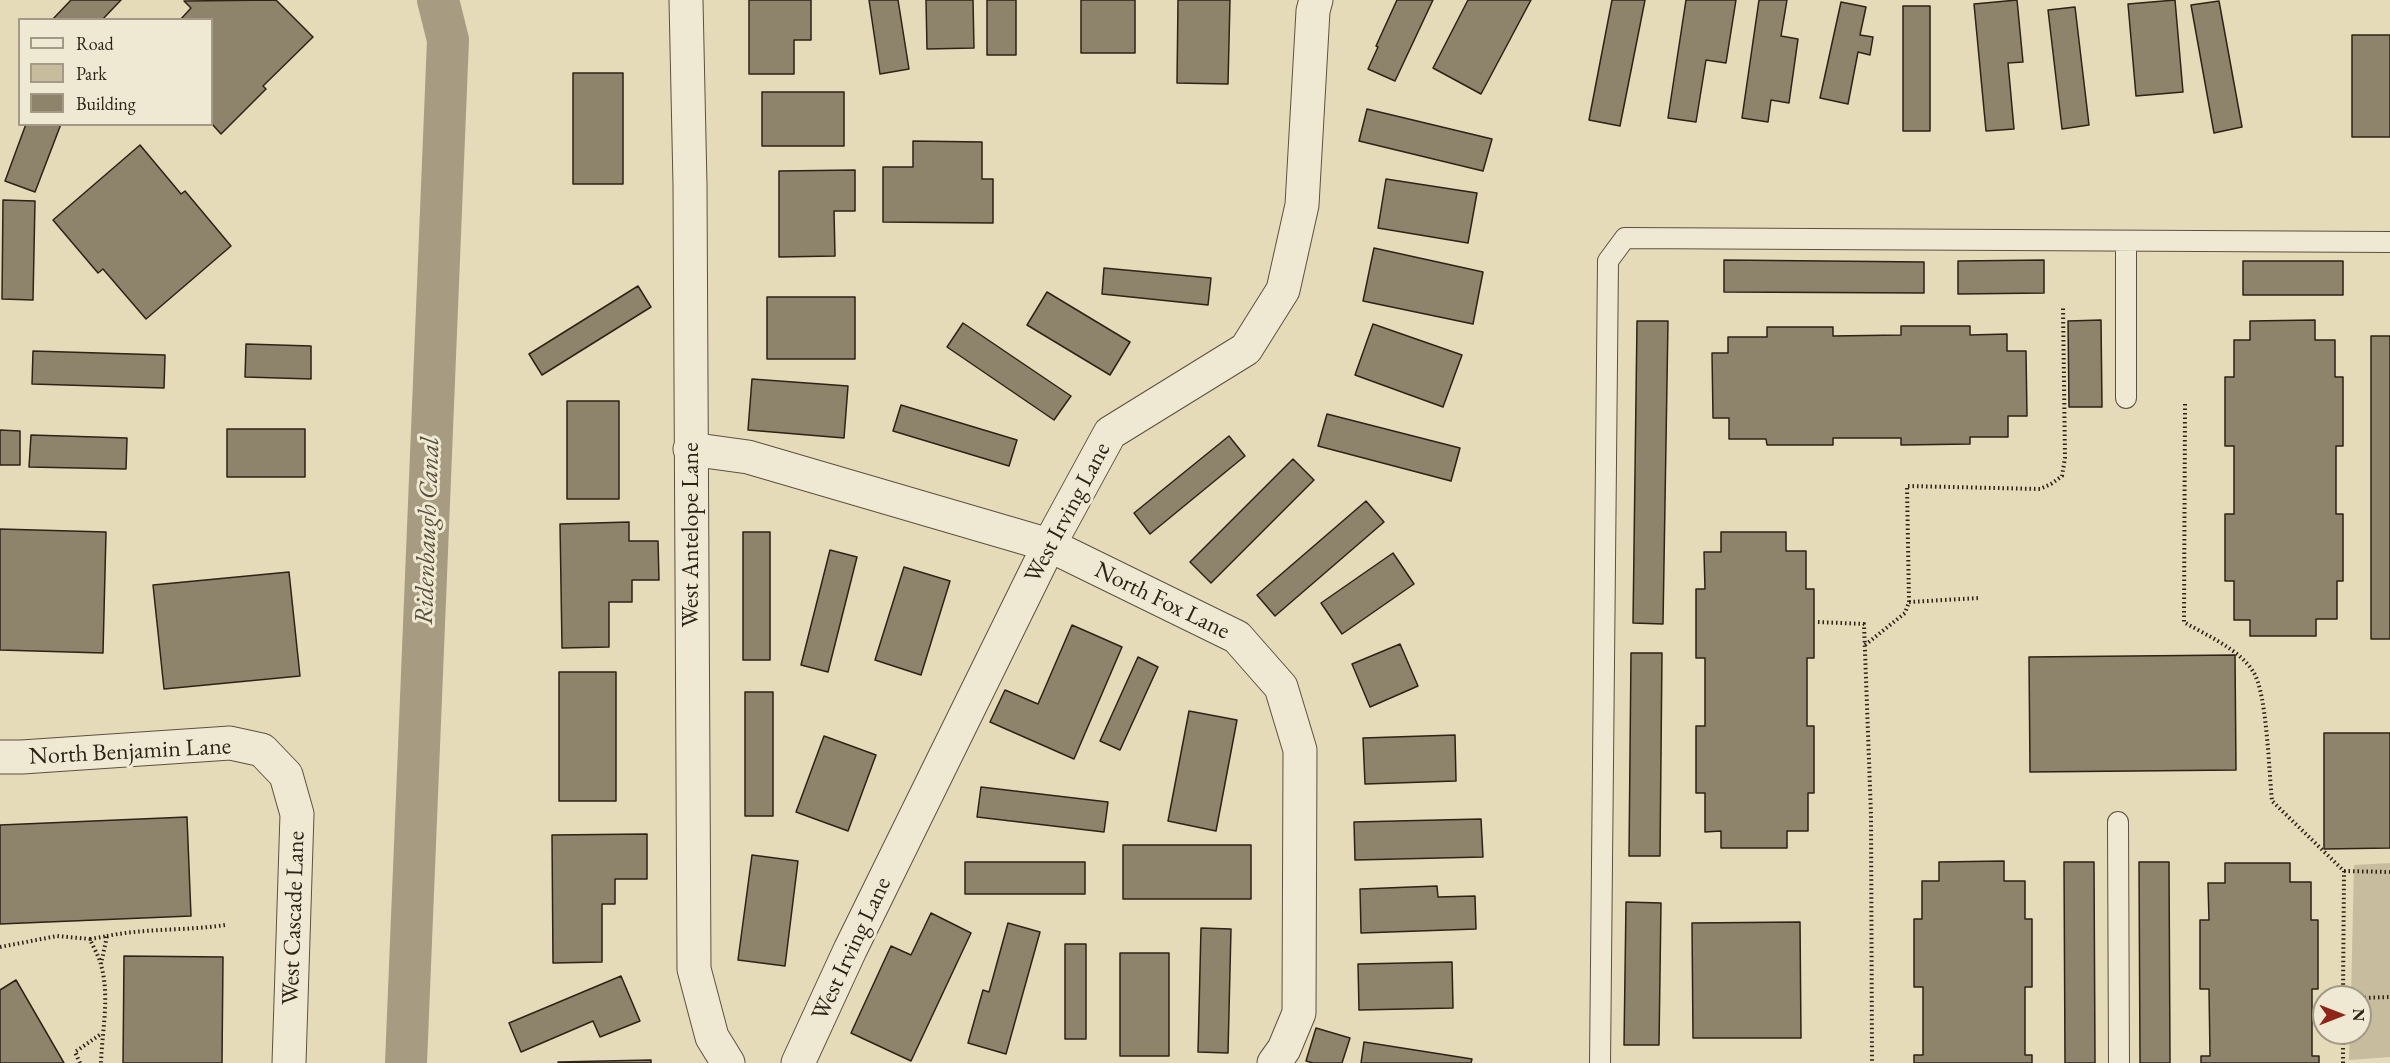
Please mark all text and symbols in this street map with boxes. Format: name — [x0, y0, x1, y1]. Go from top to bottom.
legend — [18, 18, 213, 126]
text: Road — [76, 32, 114, 55]
text: Park — [76, 62, 107, 85]
text: Building — [76, 92, 136, 115]
water label: Ridenbaugh Canal — [409, 437, 447, 625]
street label: West Irving Lane — [1019, 438, 1117, 588]
street label: West Antelope Lane — [677, 442, 705, 628]
street label: North Fox Lane — [1090, 556, 1234, 646]
street label: North Benjamin Lane — [28, 732, 232, 772]
street label: West Cascade Lane — [277, 830, 311, 1006]
street label: West Irving Lane — [806, 873, 898, 1025]
north arrow — [2312, 985, 2372, 1045]
text: N — [2348, 1009, 2369, 1021]

